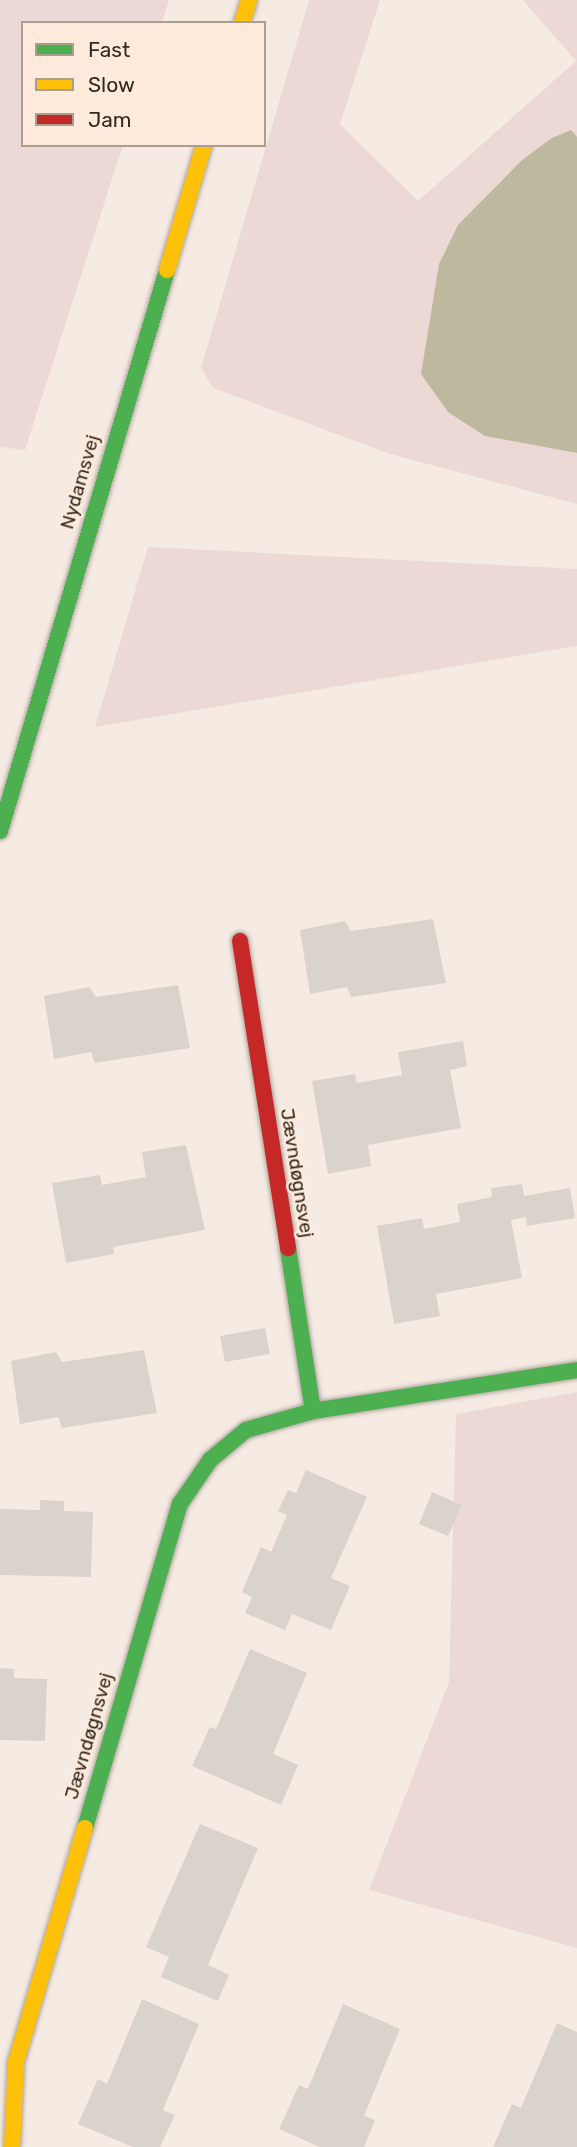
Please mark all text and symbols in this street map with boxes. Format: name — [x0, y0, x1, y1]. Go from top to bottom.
legend — [21, 21, 266, 147]
text: Fast — [88, 37, 130, 62]
text: Slow — [88, 72, 135, 97]
text: Jam — [88, 107, 132, 132]
street label: Nydamsvej — [56, 432, 104, 532]
street label: Jævndøgnsvej — [276, 1107, 318, 1239]
street label: Jævndøgnsvej — [60, 1670, 118, 1802]

